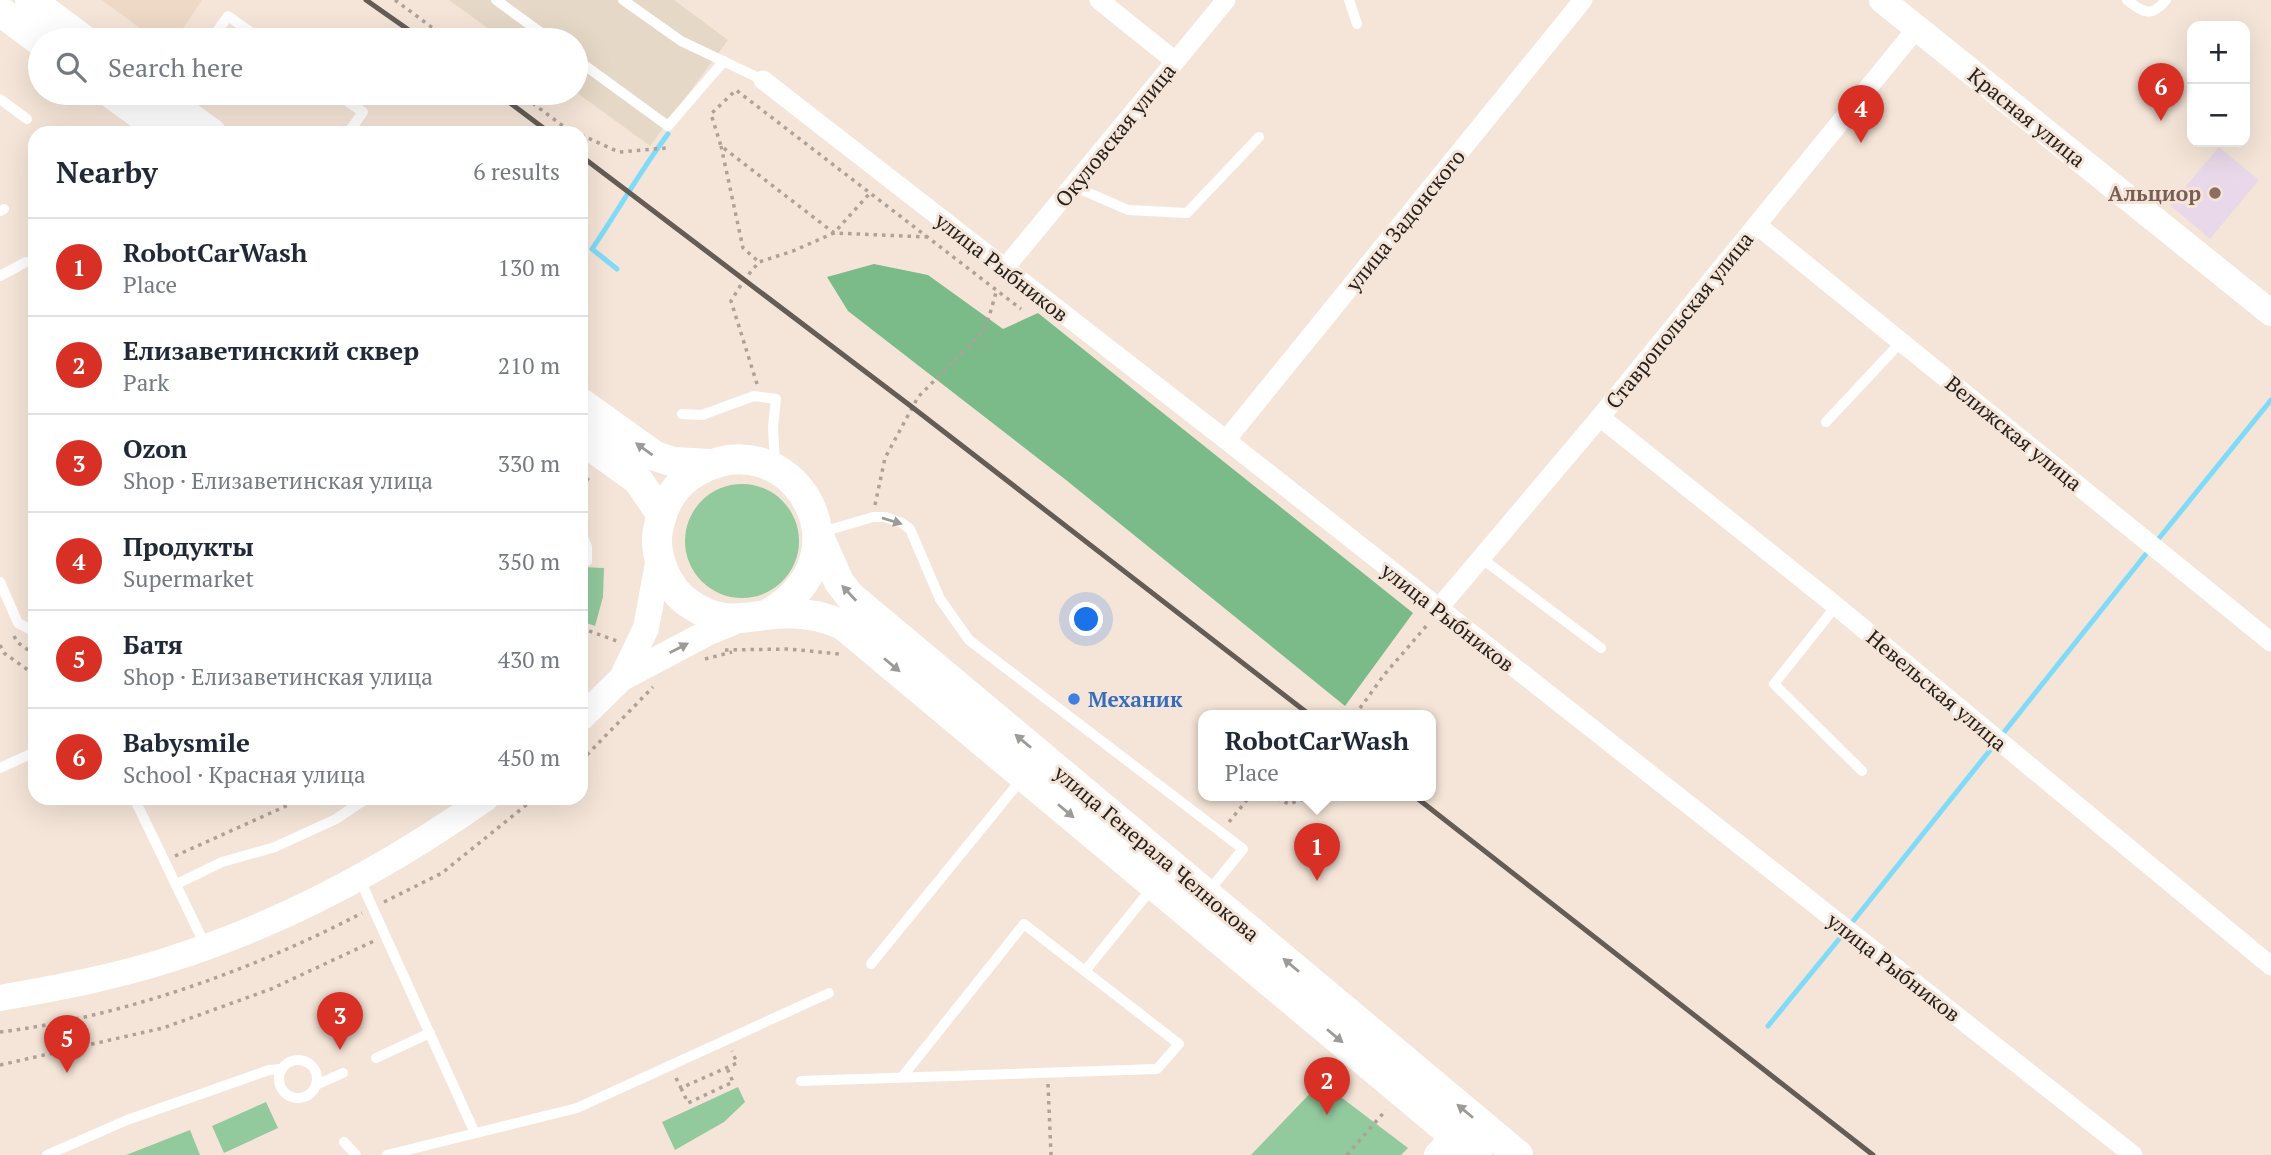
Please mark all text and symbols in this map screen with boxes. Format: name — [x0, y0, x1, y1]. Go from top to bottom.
map controls — [2187, 21, 2250, 147]
button: + — [2187, 21, 2250, 84]
search box — [28, 28, 588, 105]
icon: search — [52, 48, 90, 86]
text: Search here — [108, 50, 243, 84]
street label: Окуловская улица — [1048, 57, 1182, 213]
street label: Красная улица — [1962, 61, 2092, 173]
pin: 6 — [2138, 63, 2184, 121]
button: − — [2187, 84, 2250, 147]
pin: 4 — [1838, 85, 1884, 143]
street label: улица Задонского — [1338, 143, 1471, 298]
text: Nearby — [56, 152, 158, 192]
text: 6 results — [473, 156, 560, 187]
place label: Альциор — [2108, 179, 2201, 207]
marker: Альциор — [2207, 185, 2223, 201]
street label: улица Рыбников — [929, 205, 1074, 328]
street label: Ставропольская улица — [1599, 225, 1759, 414]
text: RobotCarWash — [123, 235, 307, 269]
text: 1 — [73, 252, 86, 283]
text: 130 m — [498, 252, 560, 283]
text: Place — [123, 269, 177, 300]
text: Елизаветинский сквер — [123, 333, 419, 367]
text: 2 — [73, 350, 86, 381]
text: 210 m — [498, 350, 560, 381]
text: Park — [123, 367, 169, 398]
street label: Велижская улица — [1940, 369, 2088, 497]
text: Ozon — [123, 431, 187, 465]
one-way arrow — [635, 442, 654, 456]
text: 3 — [73, 448, 86, 479]
text: 330 m — [498, 448, 560, 479]
text: Shop · Елизаветинская улица — [123, 465, 433, 496]
one-way arrow — [882, 516, 903, 526]
text: Продукты — [123, 529, 254, 563]
text: 4 — [73, 546, 86, 577]
text: 350 m — [498, 546, 560, 577]
street label: улица Рыбников — [1375, 555, 1520, 678]
text: Supermarket — [123, 563, 254, 594]
one-way arrow — [841, 585, 858, 602]
your location — [1069, 602, 1103, 636]
street label: Невельская улица — [1861, 623, 2013, 757]
text: Батя — [123, 627, 183, 661]
one-way arrow — [669, 642, 689, 653]
text: 5 — [73, 644, 86, 675]
text: 430 m — [498, 644, 560, 675]
one-way arrow — [883, 657, 900, 672]
text: Shop · Елизаветинская улица — [123, 661, 433, 692]
place label: Механик — [1088, 685, 1183, 713]
marker: Механик — [1066, 691, 1082, 707]
popup — [1198, 710, 1436, 801]
text: RobotCarWash — [1225, 723, 1409, 757]
text: Babysmile — [123, 725, 250, 759]
one-way arrow — [1014, 733, 1032, 748]
text: 6 — [73, 742, 86, 773]
text: 450 m — [498, 742, 560, 773]
text: Place — [1225, 757, 1279, 788]
street label: улица Генерала Челнокова — [1048, 758, 1266, 948]
text: School · Красная улица — [123, 759, 366, 790]
one-way arrow — [1058, 803, 1075, 818]
pin: 1 — [1294, 823, 1340, 881]
street label: улица Рыбников — [1821, 905, 1966, 1028]
one-way arrow — [1282, 957, 1300, 973]
pin: 3 — [317, 992, 363, 1050]
pin: 5 — [44, 1015, 90, 1073]
one-way arrow — [1326, 1028, 1343, 1043]
pin: 2 — [1304, 1057, 1350, 1115]
one-way arrow — [1457, 1104, 1474, 1119]

